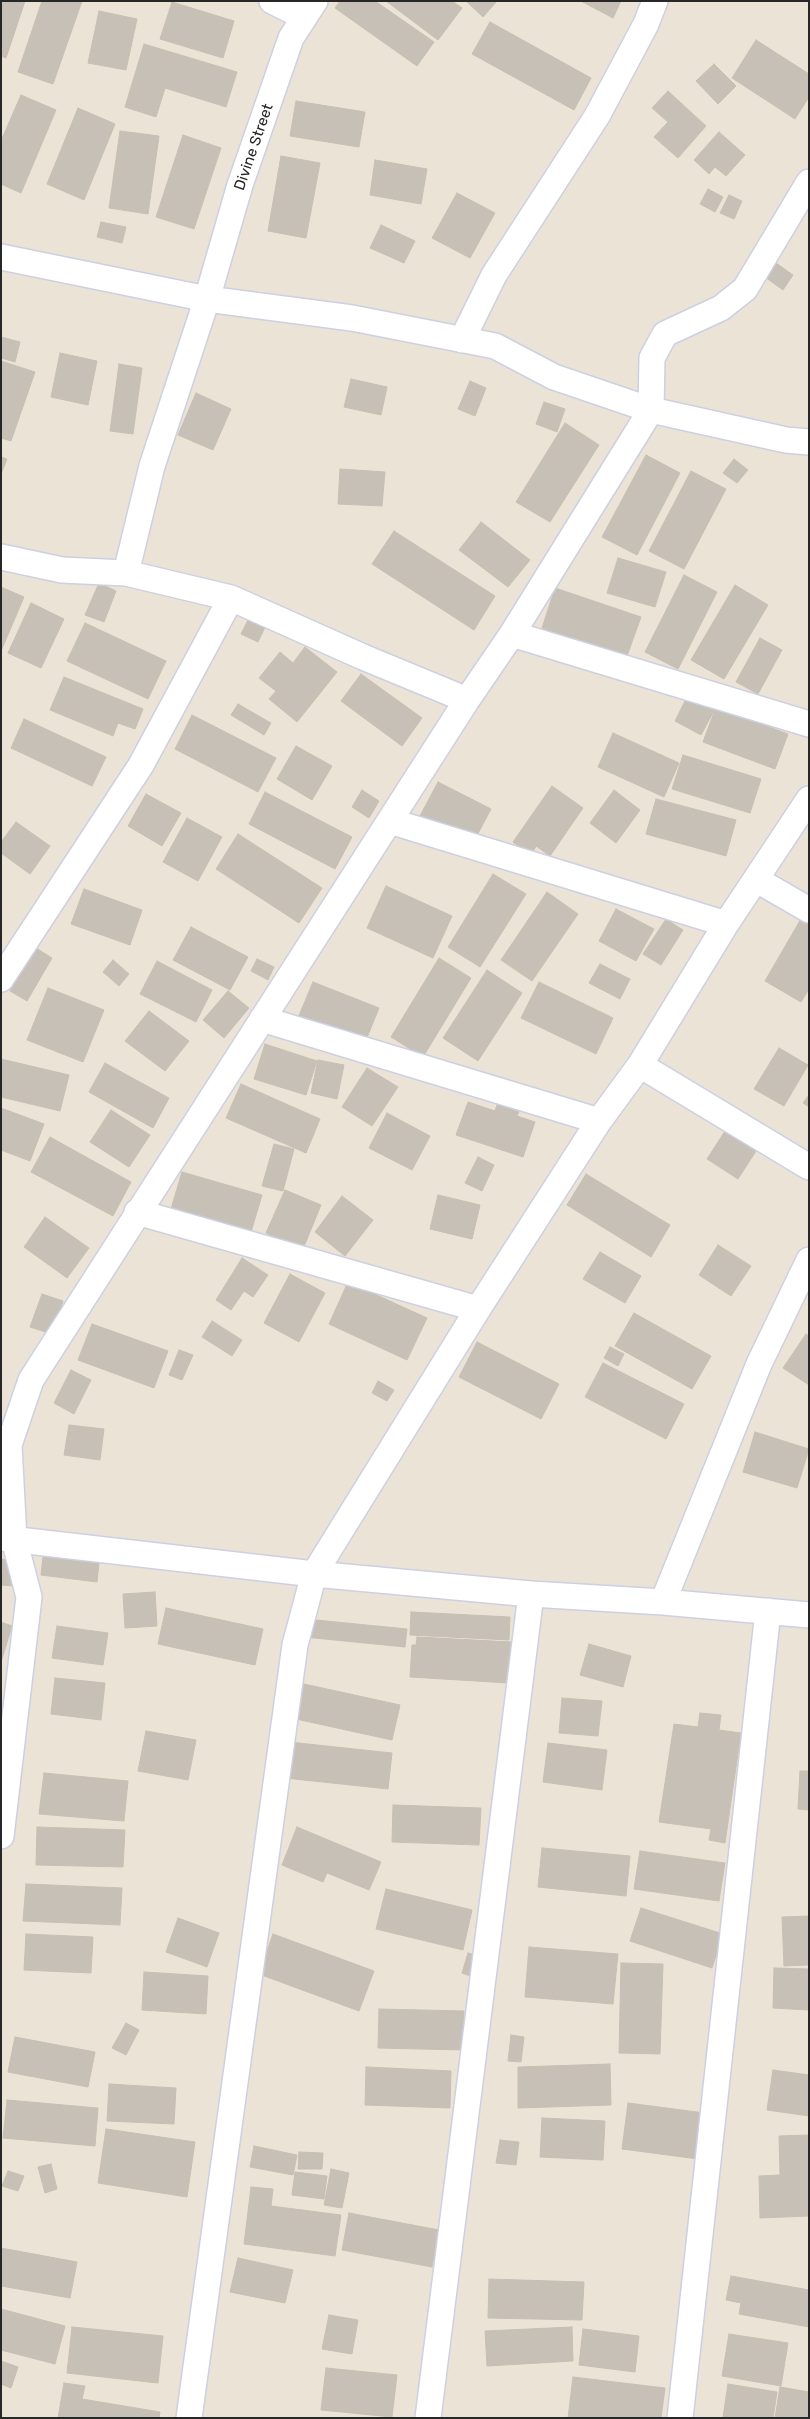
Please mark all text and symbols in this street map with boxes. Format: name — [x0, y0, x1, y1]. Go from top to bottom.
street label: Divine Street — [231, 101, 277, 193]

